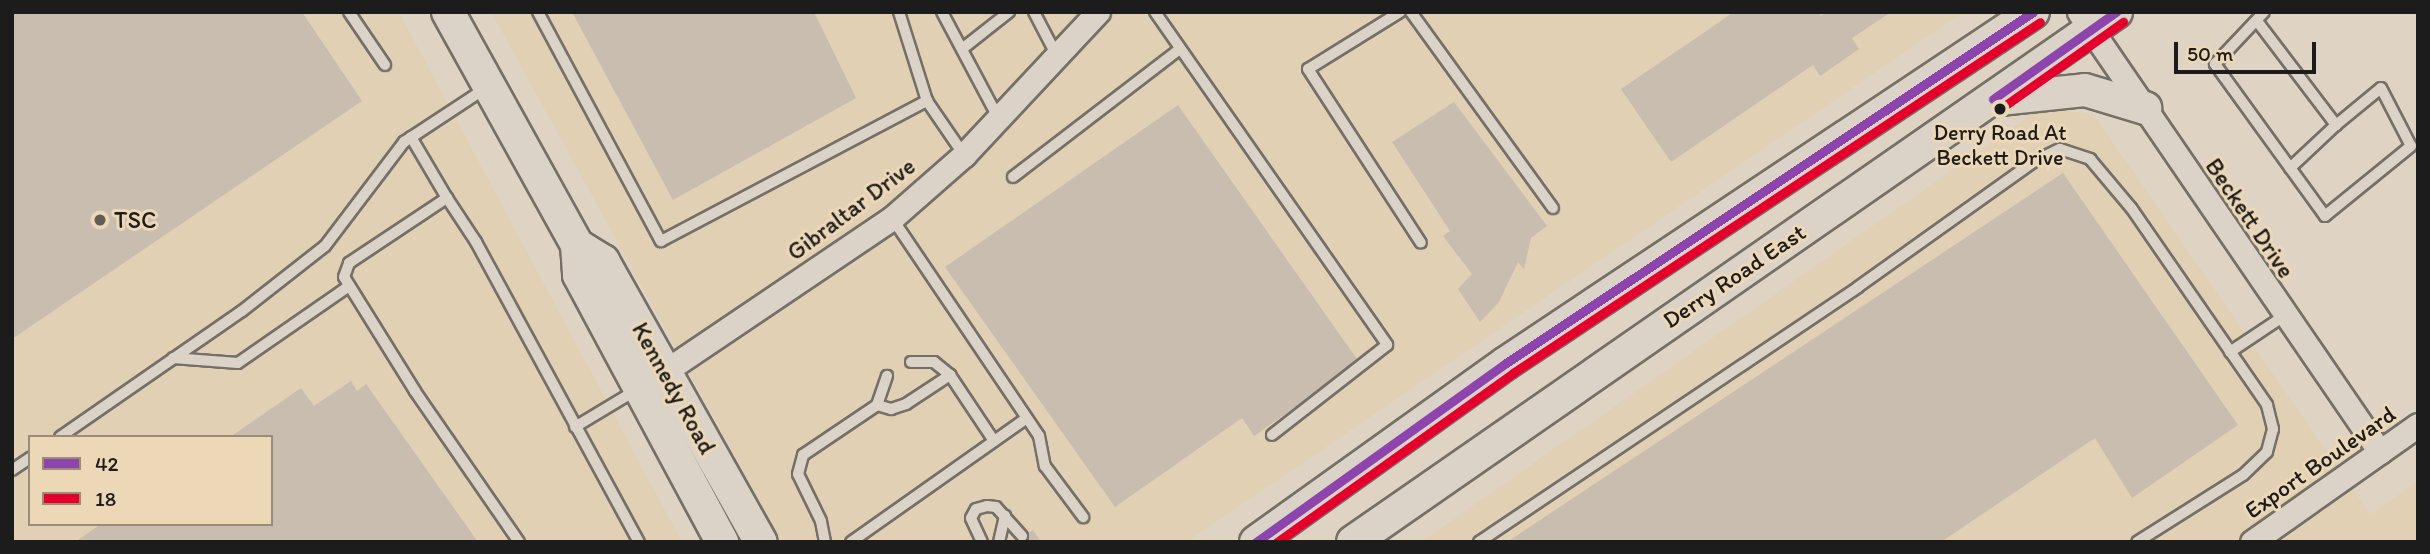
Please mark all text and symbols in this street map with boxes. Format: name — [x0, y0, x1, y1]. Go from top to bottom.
scale bar — [2178, 28, 2320, 72]
text: 50 m — [2187, 41, 2233, 66]
marker: Derry Road At Beckett Drive — [1993, 102, 2007, 116]
place label: Derry Road At Beckett Drive — [1934, 119, 2066, 170]
street label: Gibraltar Drive — [781, 152, 921, 266]
street label: Beckett Drive — [2199, 153, 2301, 283]
place label: TSC — [114, 206, 156, 234]
marker: TSC — [92, 212, 108, 228]
street label: Derry Road East — [1657, 218, 1811, 334]
street label: Kennedy Road — [626, 317, 722, 459]
street label: Export Boulevard — [2239, 399, 2401, 525]
legend — [28, 435, 273, 526]
text: 42 — [95, 451, 119, 476]
text: 18 — [95, 486, 116, 511]

